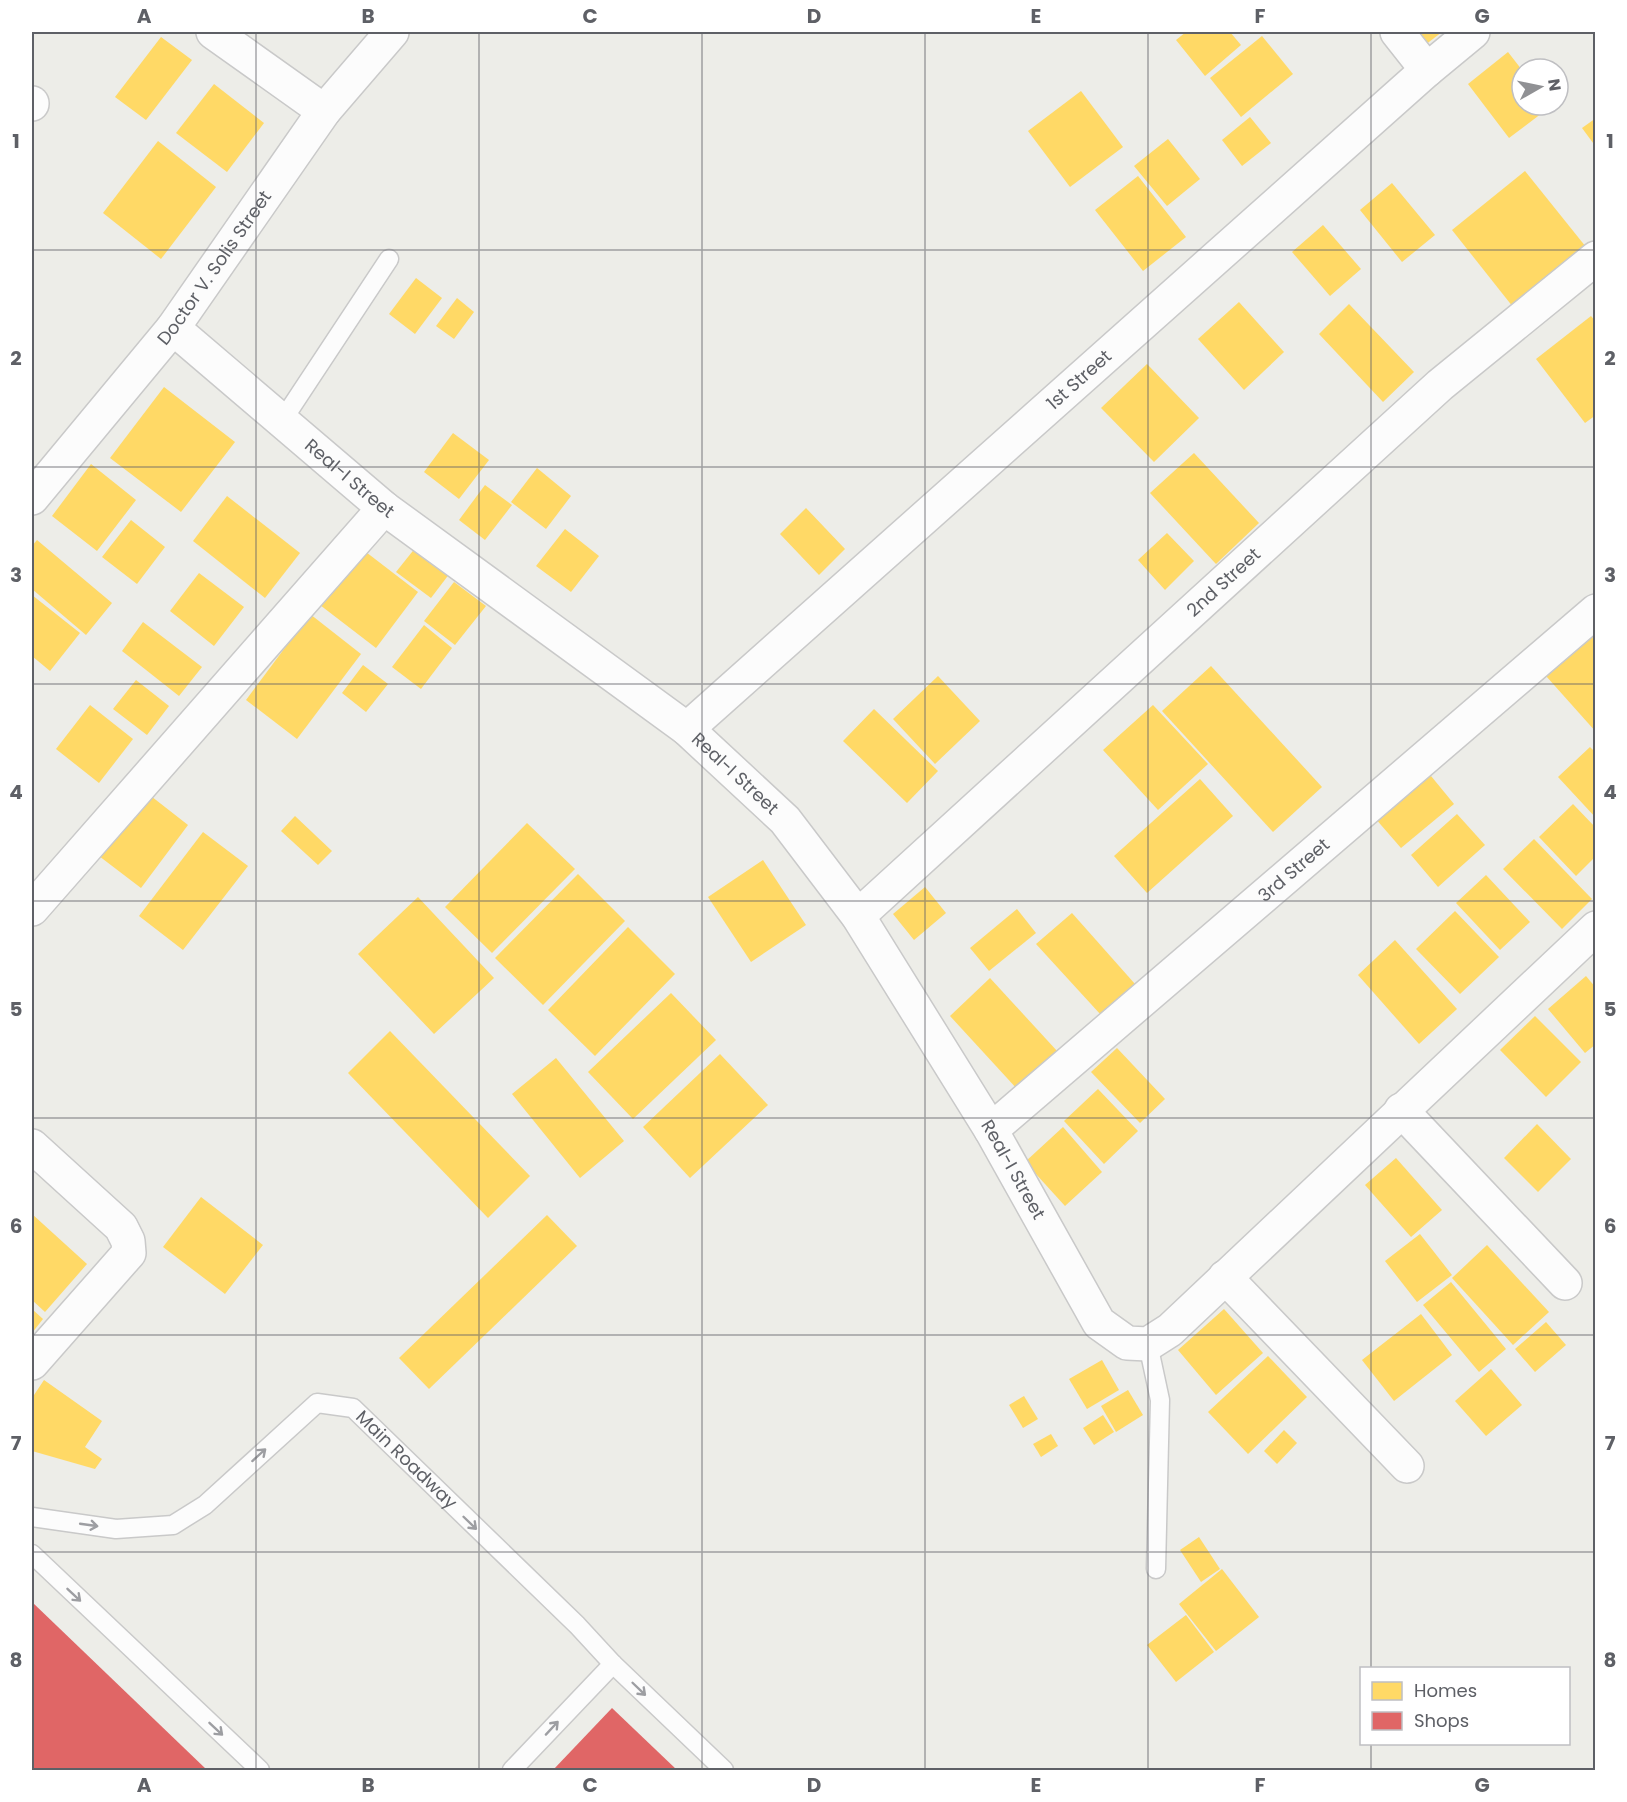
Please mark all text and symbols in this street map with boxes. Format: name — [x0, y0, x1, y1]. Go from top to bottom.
text: A — [137, 2, 152, 30]
text: B — [361, 2, 375, 30]
text: C — [582, 2, 598, 30]
text: D — [807, 2, 821, 30]
text: E — [1031, 2, 1041, 30]
text: F — [1255, 2, 1266, 30]
text: G — [1474, 2, 1490, 30]
north arrow — [1510, 57, 1570, 117]
text: N — [1542, 77, 1567, 92]
text: 1 — [12, 127, 20, 155]
text: 1 — [1606, 127, 1614, 155]
street label: Doctor V. Solis Street — [151, 185, 277, 350]
text: 2 — [10, 344, 22, 372]
street label: 1st Street — [1041, 344, 1117, 415]
text: 2 — [1604, 344, 1616, 372]
street label: Real-I Street — [300, 433, 400, 524]
street label: 2nd Street — [1181, 542, 1266, 622]
text: 3 — [10, 561, 22, 589]
text: 3 — [1604, 561, 1616, 589]
street label: Real-I Street — [686, 726, 784, 820]
text: 4 — [9, 778, 23, 806]
text: 4 — [1603, 778, 1617, 806]
street label: 3rd Street — [1252, 832, 1335, 908]
text: 5 — [10, 995, 23, 1023]
text: 5 — [1604, 995, 1617, 1023]
street label: Real-I Street — [976, 1115, 1051, 1224]
text: 6 — [10, 1212, 22, 1240]
text: 6 — [1604, 1212, 1616, 1240]
street label: Main Roadway — [351, 1404, 463, 1514]
text: 7 — [11, 1429, 22, 1457]
text: 7 — [1605, 1429, 1616, 1457]
one-way arrow — [251, 1448, 266, 1462]
one-way arrow — [463, 1516, 478, 1531]
one-way arrow — [79, 1520, 99, 1531]
one-way arrow — [66, 1587, 81, 1601]
text: 8 — [10, 1646, 22, 1674]
text: 8 — [1604, 1646, 1616, 1674]
legend — [1360, 1667, 1570, 1745]
text: Homes — [1414, 1678, 1477, 1703]
one-way arrow — [632, 1682, 647, 1697]
text: Shops — [1414, 1708, 1469, 1733]
one-way arrow — [545, 1720, 559, 1735]
one-way arrow — [208, 1721, 223, 1736]
text: A — [137, 1771, 152, 1799]
text: B — [361, 1771, 375, 1799]
text: C — [582, 1771, 598, 1799]
text: D — [807, 1771, 821, 1799]
text: E — [1031, 1771, 1041, 1799]
text: F — [1255, 1771, 1266, 1799]
text: G — [1474, 1771, 1490, 1799]

